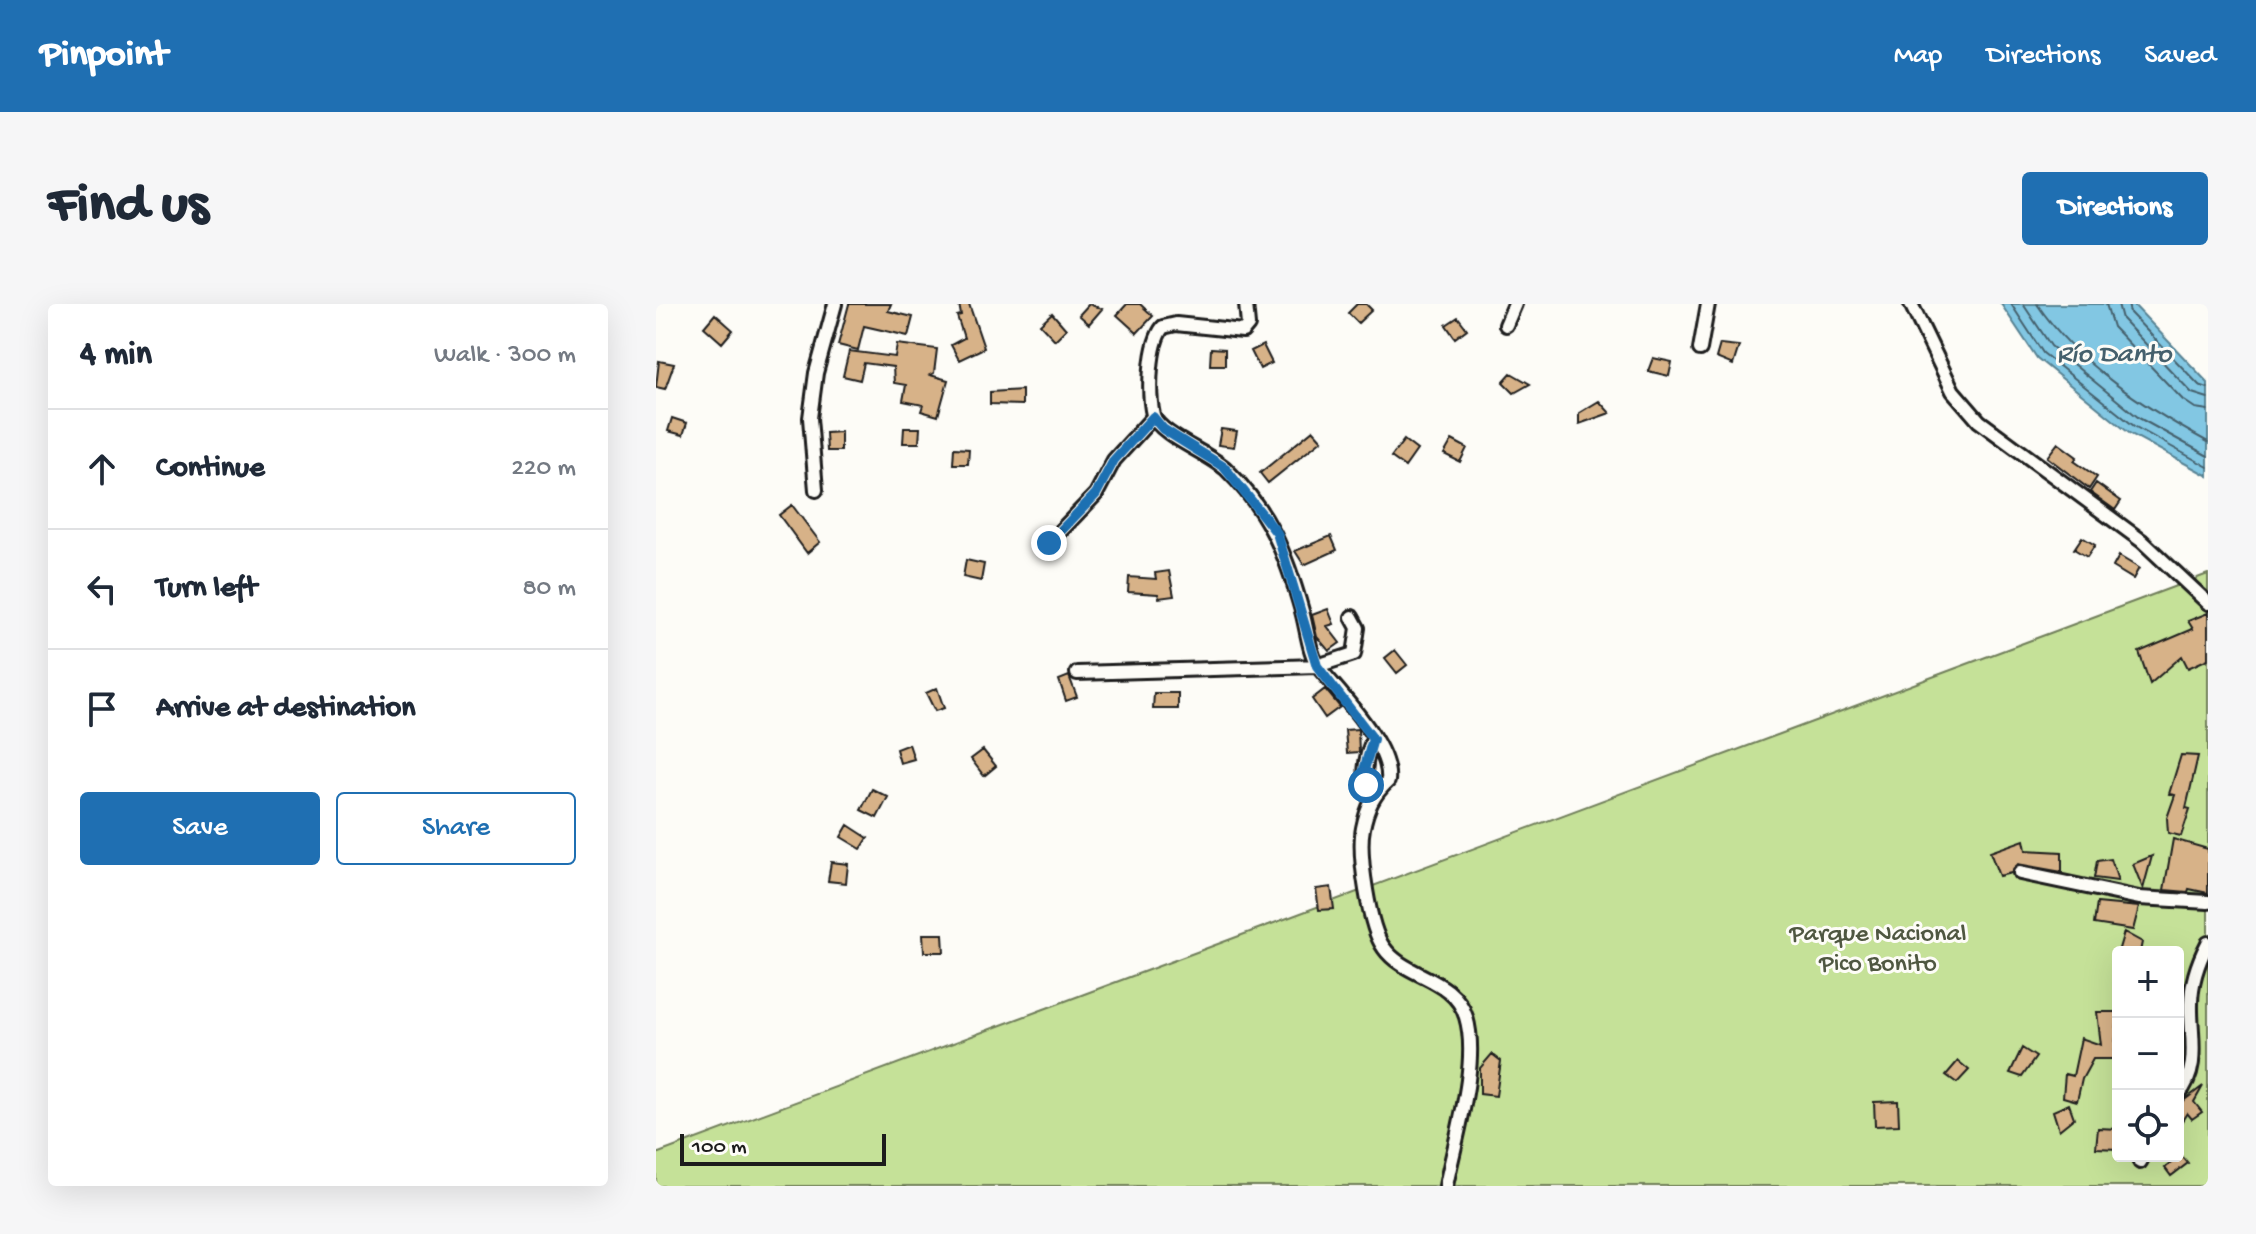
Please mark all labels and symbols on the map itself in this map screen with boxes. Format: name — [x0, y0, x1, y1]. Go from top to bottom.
water label: Río Danto — [2057, 339, 2173, 372]
route end — [1031, 525, 1067, 561]
route start — [1348, 767, 1384, 803]
park label: Parque Nacional Pico Bonito — [1788, 920, 1967, 981]
scale bar — [680, 1130, 886, 1166]

